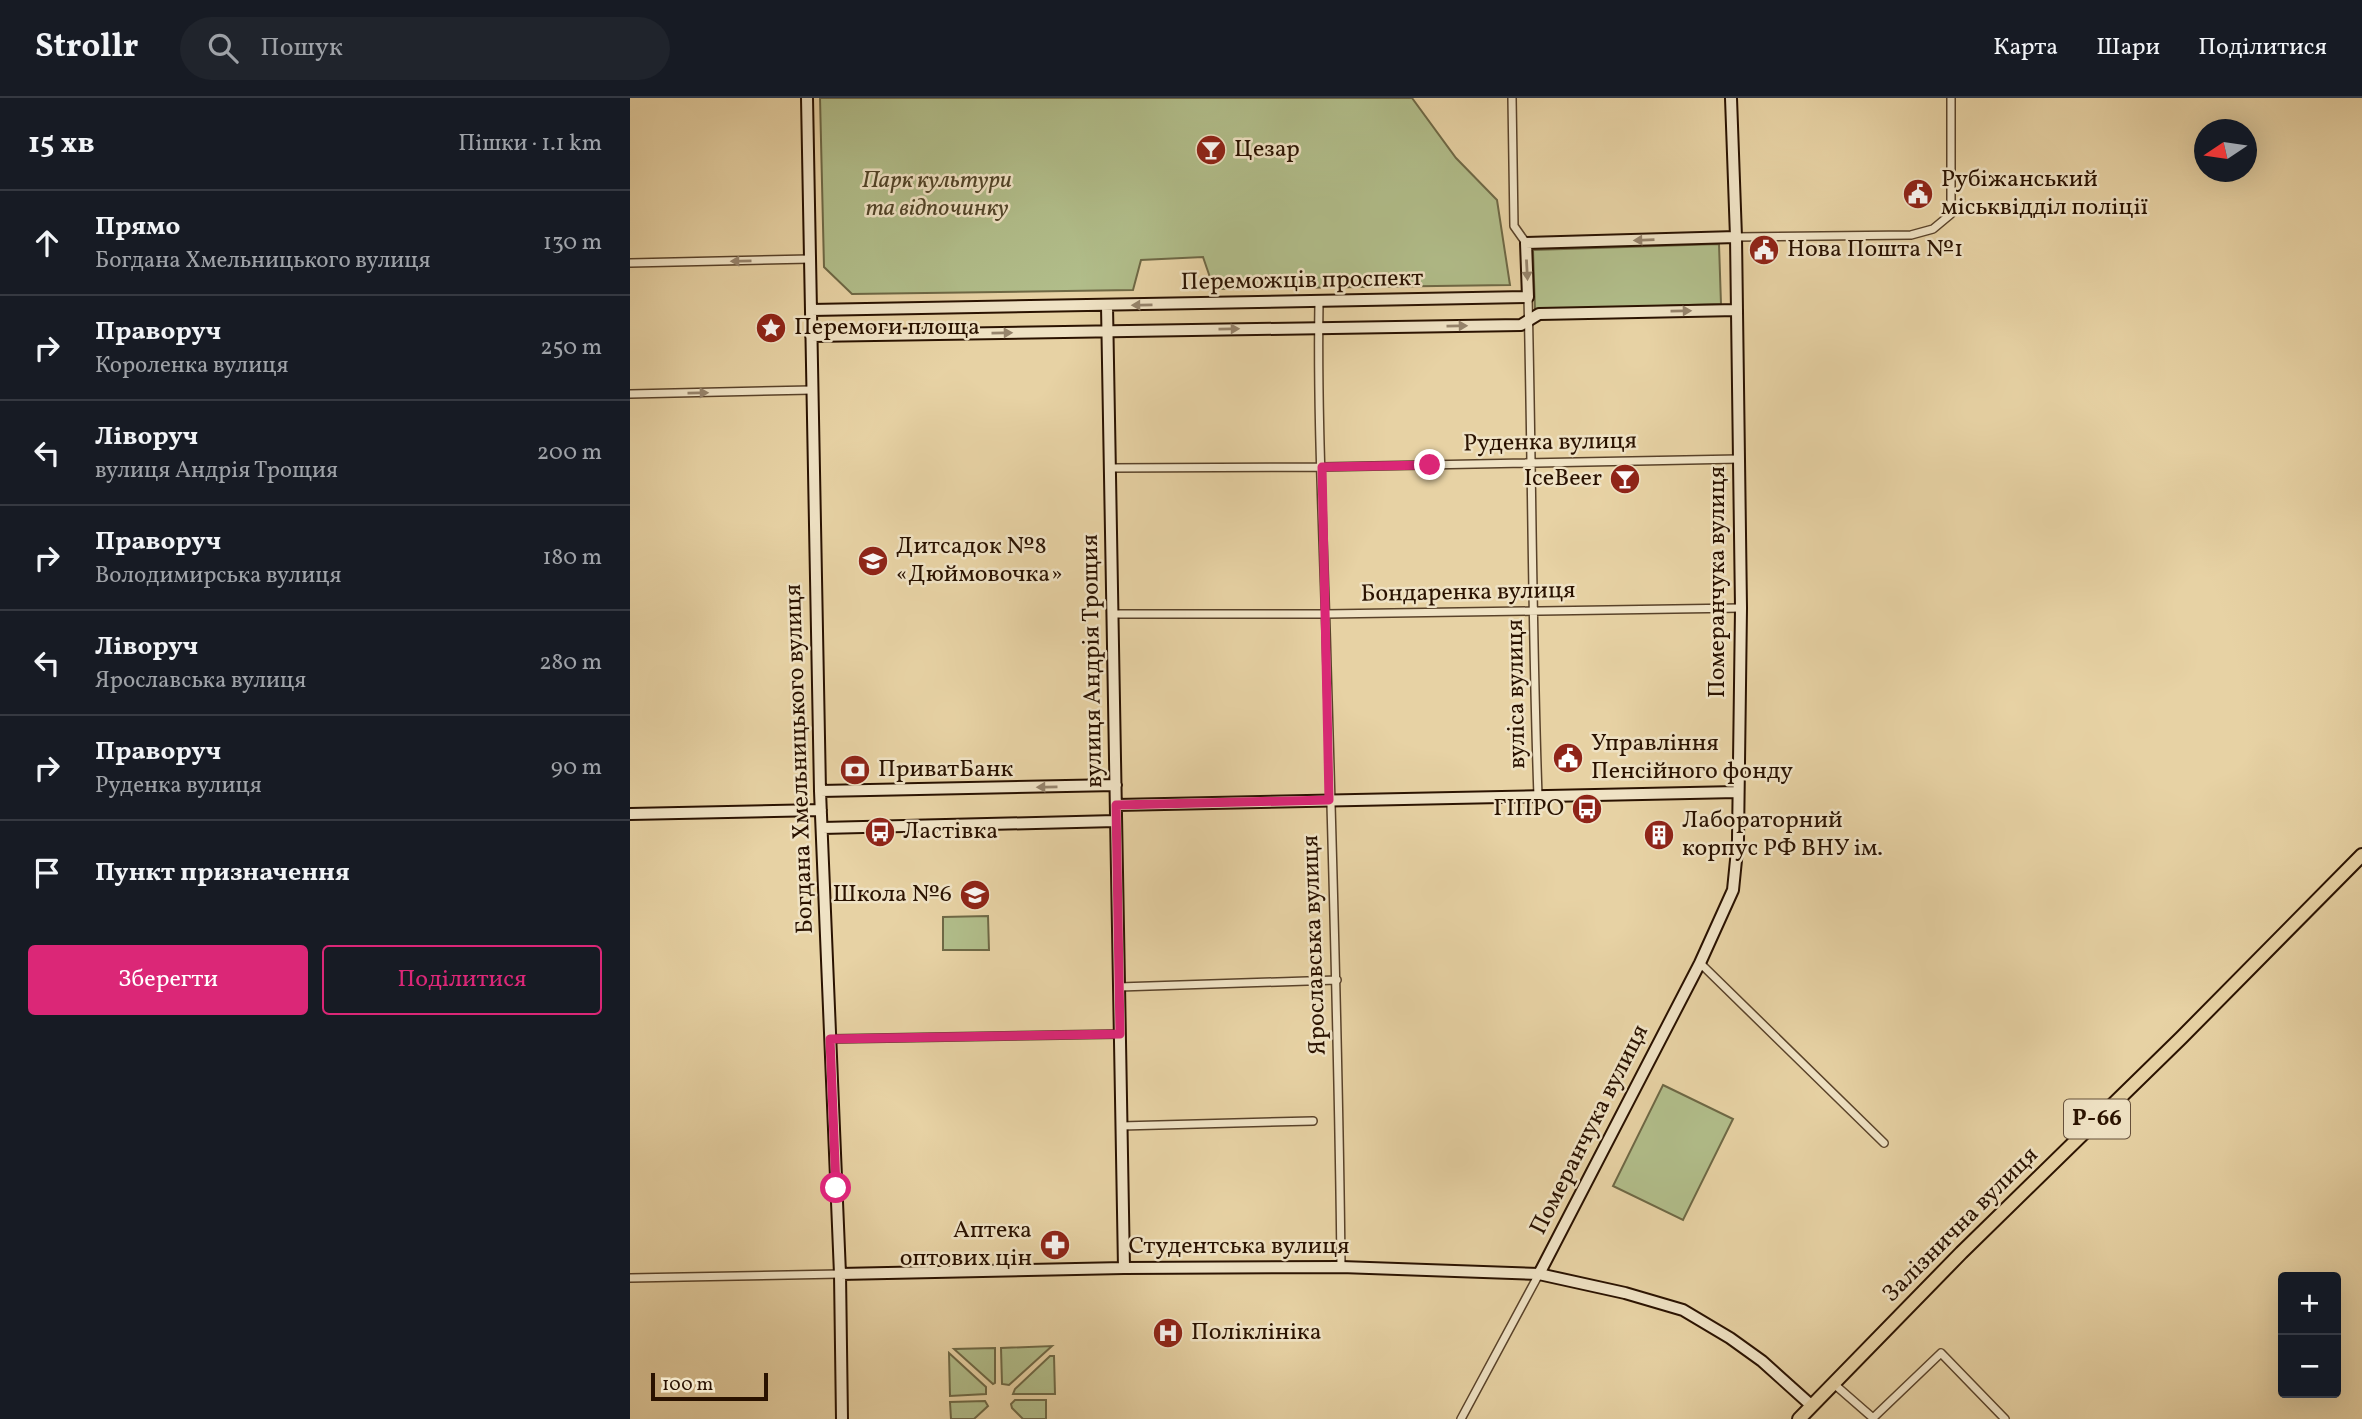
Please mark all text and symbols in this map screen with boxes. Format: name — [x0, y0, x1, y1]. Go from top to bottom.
search box — [180, 17, 670, 80]
text: Strollr — [35, 25, 138, 71]
icon: search — [204, 29, 242, 67]
text: Пошук — [260, 30, 343, 66]
text: Карта — [1993, 31, 2058, 65]
text: Шари — [2096, 31, 2160, 65]
text: Поділитися — [2198, 31, 2327, 65]
north arrow — [2194, 119, 2257, 182]
text: 15 хв — [28, 123, 95, 165]
text: Пішки · 1.1 km — [458, 128, 602, 160]
bar icon: Цезар — [1194, 133, 1228, 167]
place label: Цезар — [1234, 133, 1300, 167]
place label: Рубіжанський міськвідділ поліції — [1941, 163, 2148, 225]
park label: Парк культури та відпочинку — [862, 164, 1012, 226]
public building icon: Рубіжанський міськвідділ поліції — [1901, 177, 1935, 211]
text: Прямо — [95, 209, 180, 245]
icon: ahead — [28, 224, 66, 262]
text: 130 m — [543, 227, 602, 259]
public building icon: Нова Пошта №1 — [1747, 233, 1781, 267]
place label: Нова Пошта №1 — [1787, 233, 1963, 267]
one-way arrow — [1632, 234, 1654, 245]
text: Богдана Хмельницького вулиця — [95, 245, 431, 277]
one-way arrow — [730, 255, 752, 267]
one-way arrow — [1522, 259, 1533, 281]
street label: Переможців проспект — [1180, 262, 1424, 300]
one-way arrow — [1131, 300, 1153, 311]
one-way arrow — [1670, 305, 1692, 317]
place icon: Перемоги площа — [754, 311, 788, 345]
place label: Перемоги площа — [794, 311, 980, 345]
text: Праворуч — [95, 314, 221, 350]
one-way arrow — [1446, 320, 1468, 332]
one-way arrow — [1218, 323, 1240, 335]
one-way arrow — [991, 327, 1013, 338]
icon: right — [28, 329, 66, 367]
text: 250 m — [540, 332, 602, 364]
text: Короленка вулиця — [95, 350, 288, 382]
one-way arrow — [687, 387, 709, 398]
text: Ліворуч — [95, 419, 198, 455]
street label: Руденка вулиця — [1463, 424, 1637, 462]
icon: left — [28, 434, 66, 472]
text: 200 m — [537, 437, 602, 469]
route end — [1414, 449, 1445, 480]
text: вулиця Андрія Трощия — [95, 455, 338, 487]
place label: IceBeer — [1524, 462, 1602, 496]
bar icon: IceBeer — [1608, 462, 1642, 496]
street label: Померанчука вулиця — [1701, 466, 1735, 698]
text: Праворуч — [95, 524, 221, 560]
place label: Дитсадок №8 «Дюймовочка» — [896, 530, 1063, 592]
street label: вулиця Андрія Трощия — [1074, 534, 1112, 788]
icon: right — [28, 539, 66, 577]
text: 180 m — [543, 542, 602, 574]
school or university icon: Дитсадок №8 «Дюймовочка» — [856, 544, 890, 578]
text: Володимирська вулиця — [95, 560, 341, 592]
street label: Бондаренка вулиця — [1360, 574, 1576, 612]
street label: Богдана Хмельницького вулиця — [777, 583, 823, 935]
street label: вуліса вулиця — [1499, 619, 1535, 769]
text: Ліворуч — [95, 629, 198, 665]
icon: left — [28, 644, 66, 682]
text: 280 m — [539, 647, 602, 679]
text: Ярославська вулиця — [95, 665, 306, 697]
place label: Управління Пенсійного фонду — [1591, 727, 1793, 789]
text: Праворуч — [95, 734, 221, 770]
public building icon: Управління Пенсійного фонду — [1551, 741, 1585, 775]
icon: right — [28, 749, 66, 787]
text: 90 m — [551, 752, 602, 784]
bank icon: ПриватБанк — [838, 753, 872, 787]
place label: ПриватБанк — [878, 753, 1014, 787]
text: Руденка вулиця — [95, 770, 262, 802]
one-way arrow — [1036, 781, 1058, 792]
place label: ГІПРО — [1493, 792, 1564, 826]
bus stop icon: ГІПРО — [1570, 792, 1604, 826]
place label: Лабораторний корпус РФ ВНУ ім. — [1682, 804, 1883, 866]
bus stop icon: Ластівка — [863, 815, 897, 849]
place label: Ластівка — [903, 815, 998, 849]
building icon: Лабораторний корпус РФ ВНУ ім. — [1642, 818, 1676, 852]
street label: Ярославська вулиця — [1294, 834, 1336, 1056]
icon: arrive — [28, 854, 66, 892]
text: Пункт призначення — [95, 855, 350, 891]
place label: Школа №6 — [833, 878, 952, 912]
school or university icon: Школа №6 — [958, 878, 992, 912]
button: Зберегти — [28, 945, 308, 1015]
button: Поділитися — [322, 945, 602, 1015]
street label: Померанчука вулиця — [1522, 1019, 1658, 1241]
road number: Р-66 — [2064, 1100, 2130, 1138]
street label: Залізнична вулиця — [1875, 1139, 2047, 1311]
route start — [820, 1172, 851, 1203]
place label: Аптека оптових цін — [900, 1214, 1032, 1276]
pharmacy icon: Аптека оптових цін — [1038, 1228, 1072, 1262]
street label: Студентська вулиця — [1128, 1230, 1350, 1264]
map controls — [2278, 1272, 2341, 1398]
button: + — [2278, 1272, 2341, 1335]
hospital icon: Поліклініка — [1151, 1316, 1185, 1350]
place label: Поліклініка — [1191, 1316, 1322, 1350]
button: − — [2278, 1335, 2341, 1398]
scale bar — [651, 1370, 768, 1402]
text: 100 m — [662, 1372, 713, 1398]

